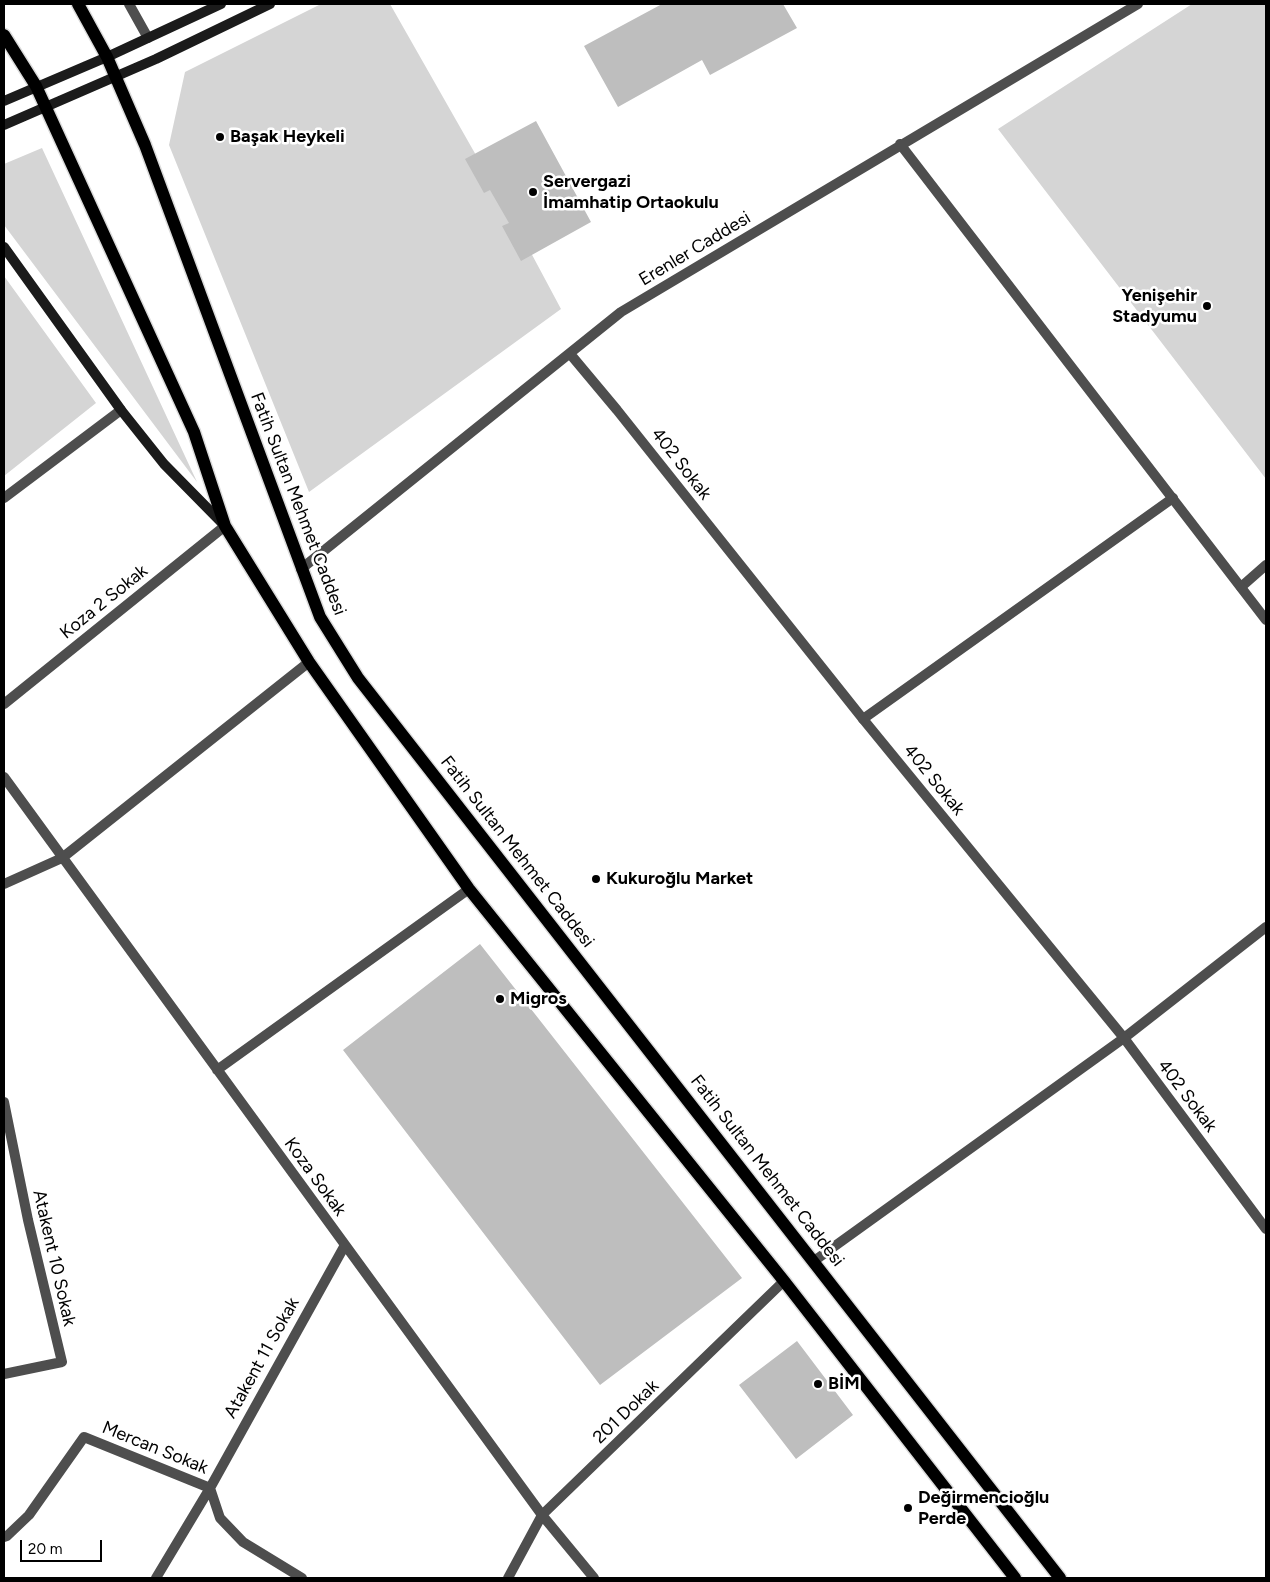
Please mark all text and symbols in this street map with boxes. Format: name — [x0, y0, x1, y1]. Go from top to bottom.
place label: Başak Heykeli — [230, 126, 345, 148]
marker: Başak Heykeli — [214, 131, 226, 143]
place label: Servergazi İmamhatip Ortaokulu — [543, 171, 719, 213]
marker: Servergazi İmamhatip Ortaokulu — [527, 186, 539, 198]
street label: Erenler Caddesi — [635, 207, 755, 291]
place label: Yenişehir Stadyumu — [1112, 285, 1197, 328]
marker: Yenişehir Stadyumu — [1201, 300, 1213, 312]
street label: Fatih Sultan Mehmet Caddesi — [245, 390, 351, 618]
street label: 402 Sokak — [646, 424, 716, 504]
street label: Koza 2 Sokak — [56, 560, 152, 644]
street label: 402 Sokak — [899, 740, 969, 820]
street label: Fatih Sultan Mehmet Caddesi — [436, 752, 598, 952]
place label: Kukuroğlu Market — [606, 868, 753, 890]
marker: Kukuroğlu Market — [590, 873, 602, 885]
place label: Migros — [510, 988, 567, 1010]
marker: Migros — [494, 993, 506, 1005]
street label: 402 Sokak — [1153, 1055, 1221, 1137]
street label: Fatih Sultan Mehmet Caddesi — [686, 1071, 848, 1271]
street label: Koza Sokak — [279, 1134, 351, 1220]
street label: Atakent 10 Sokak — [28, 1188, 80, 1328]
street label: Atakent 11 Sokak — [220, 1294, 304, 1422]
place label: BİM — [828, 1373, 860, 1395]
street label: 201 Dokak — [589, 1375, 663, 1449]
marker: BİM — [812, 1378, 824, 1390]
street label: Mercan Sokak — [99, 1417, 211, 1479]
place label: Değirmencioğlu Perde — [918, 1487, 1049, 1530]
marker: Değirmencioğlu Perde — [902, 1502, 914, 1514]
scale bar — [22, 1530, 105, 1562]
text: 20 m — [28, 1540, 62, 1558]

